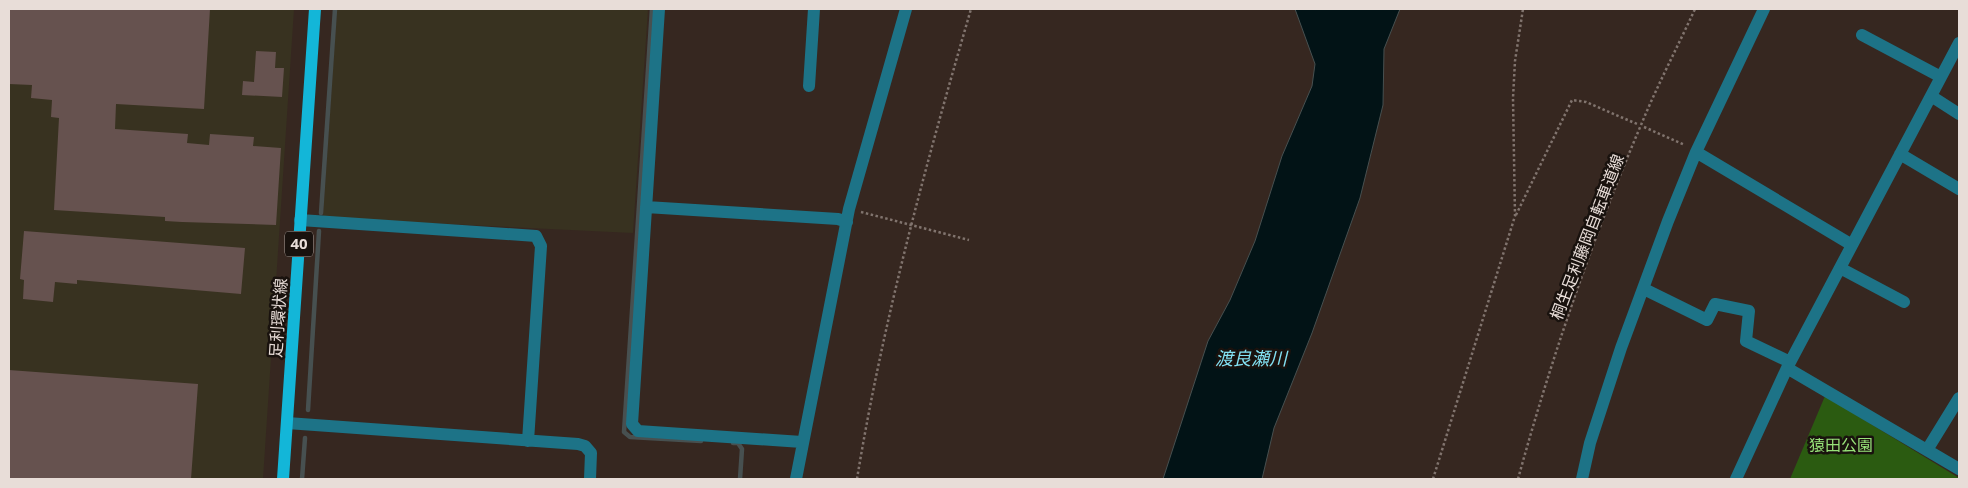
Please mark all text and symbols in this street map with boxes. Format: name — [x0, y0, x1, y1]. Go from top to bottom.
street label: 桐生足利藤岡自転車道線 — [1545, 151, 1629, 323]
road number: 40 — [285, 232, 313, 256]
street label: 足利環状線 — [264, 277, 292, 359]
water label: 渡良瀬川 — [1215, 346, 1289, 370]
park label: 猿田公園 — [1809, 434, 1873, 456]

